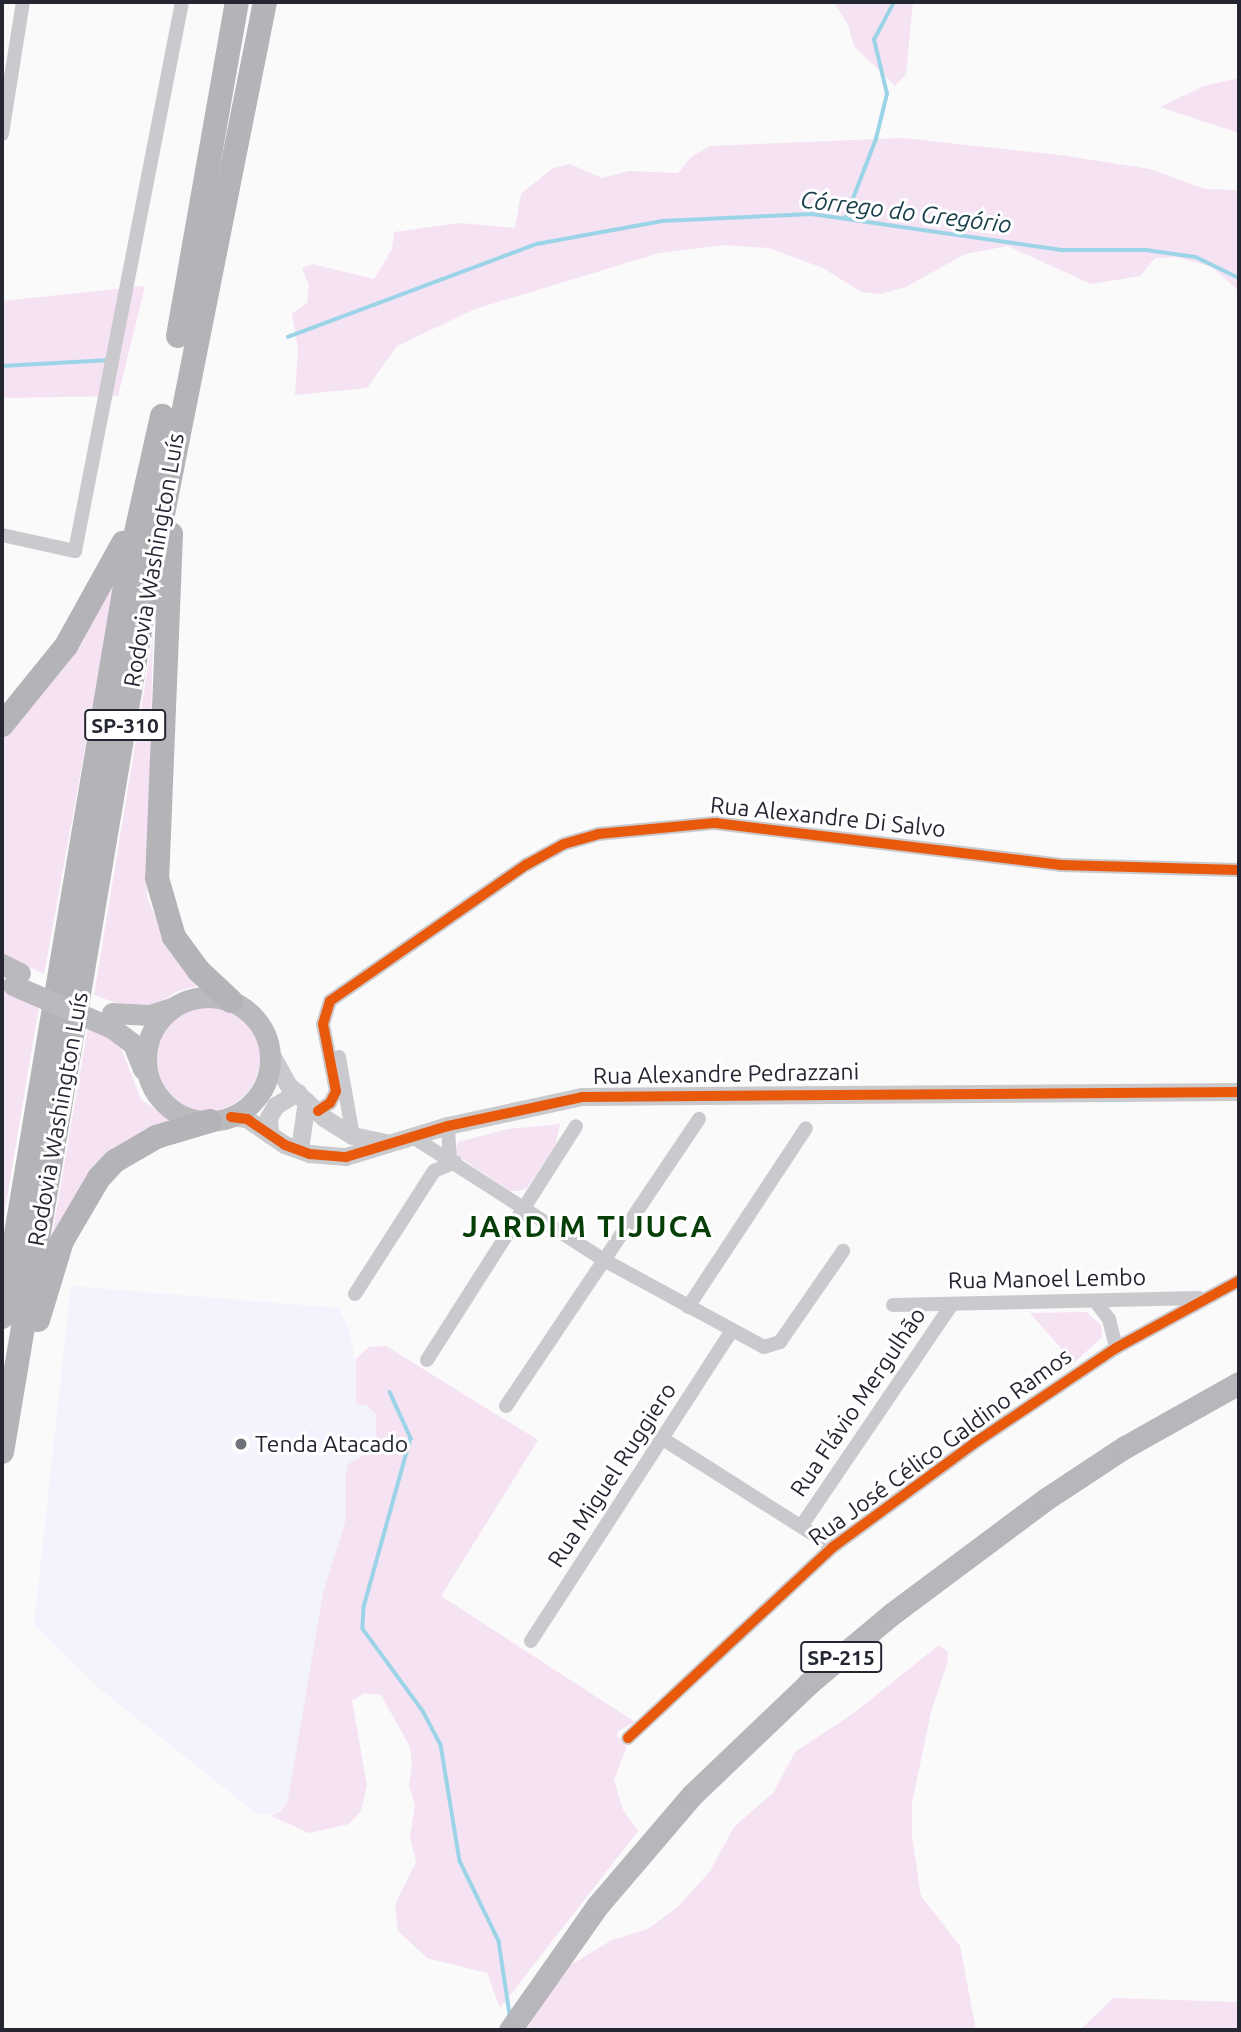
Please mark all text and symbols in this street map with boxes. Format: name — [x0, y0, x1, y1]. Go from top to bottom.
water label: Córrego do Gregório — [799, 185, 1013, 239]
street label: Rodovia Washington Luís — [118, 431, 190, 689]
road number: SP-310 — [83, 708, 167, 742]
street label: Rua Alexandre Di Salvo — [709, 791, 947, 843]
street label: Rodovia Washington Luís — [22, 990, 94, 1248]
street label: Rua Alexandre Pedrazzani — [593, 1058, 859, 1090]
district label: JARDIM TIJUCA — [464, 1208, 712, 1244]
street label: Rua Manoel Lembo — [948, 1263, 1146, 1295]
street label: Rua Flávio Mergulhão — [784, 1302, 932, 1502]
street label: Rua José Célico Galdino Ramos — [803, 1342, 1077, 1552]
street label: Rua Miguel Ruggiero — [542, 1377, 682, 1573]
place label: Tenda Atacado — [255, 1430, 408, 1458]
marker: Tenda Atacado — [233, 1436, 249, 1452]
road number: SP-215 — [799, 1640, 883, 1674]

